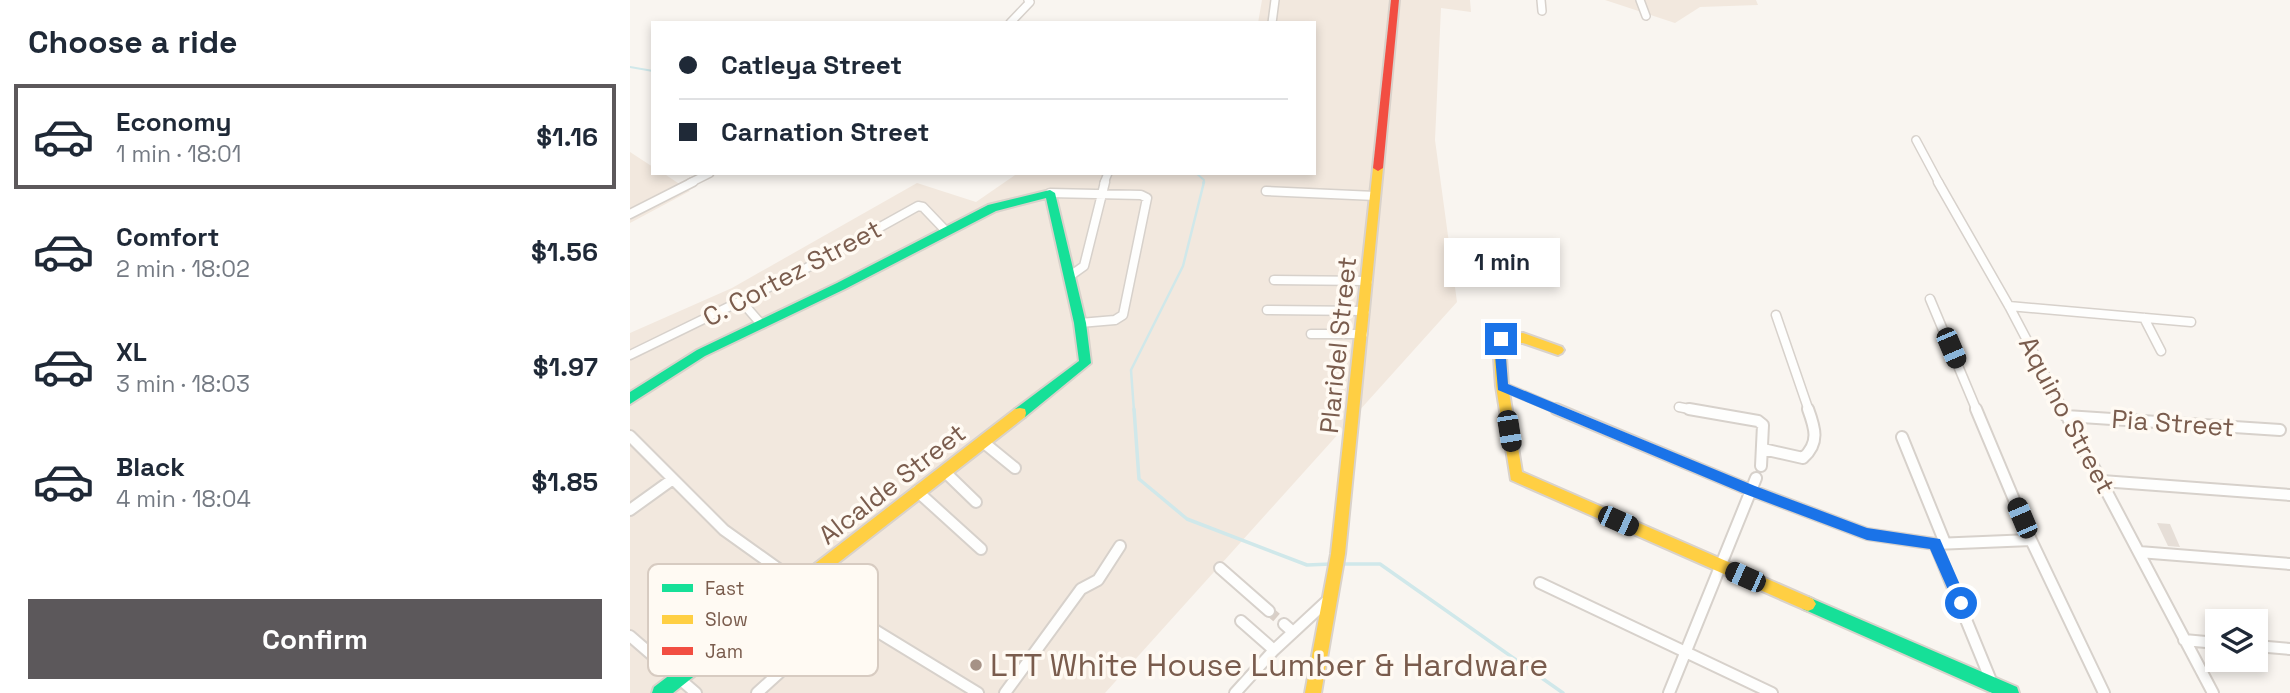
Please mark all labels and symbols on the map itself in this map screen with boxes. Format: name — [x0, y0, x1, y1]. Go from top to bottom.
street label: C. Cortez Street — [697, 212, 887, 334]
callout: 1 min — [1443, 238, 1559, 286]
street label: Plaridel Street — [1312, 255, 1364, 435]
route end — [1485, 323, 1517, 355]
car — [1934, 325, 1969, 371]
street label: Aquino Street — [2011, 330, 2123, 500]
street label: Pia Street — [2110, 402, 2236, 444]
car — [1496, 409, 1523, 453]
street label: Alcalde Street — [811, 416, 973, 552]
car — [2005, 495, 2040, 541]
car — [1595, 503, 1642, 539]
car — [1722, 559, 1769, 595]
legend — [648, 564, 878, 676]
text: Fast — [705, 576, 745, 601]
route start — [1945, 587, 1977, 619]
text: Slow — [705, 607, 748, 632]
text: Jam — [705, 639, 743, 664]
place label: LTT White House Lumber & Hardware — [990, 645, 1548, 685]
marker: LTT White House Lumber & Hardware — [968, 657, 984, 673]

